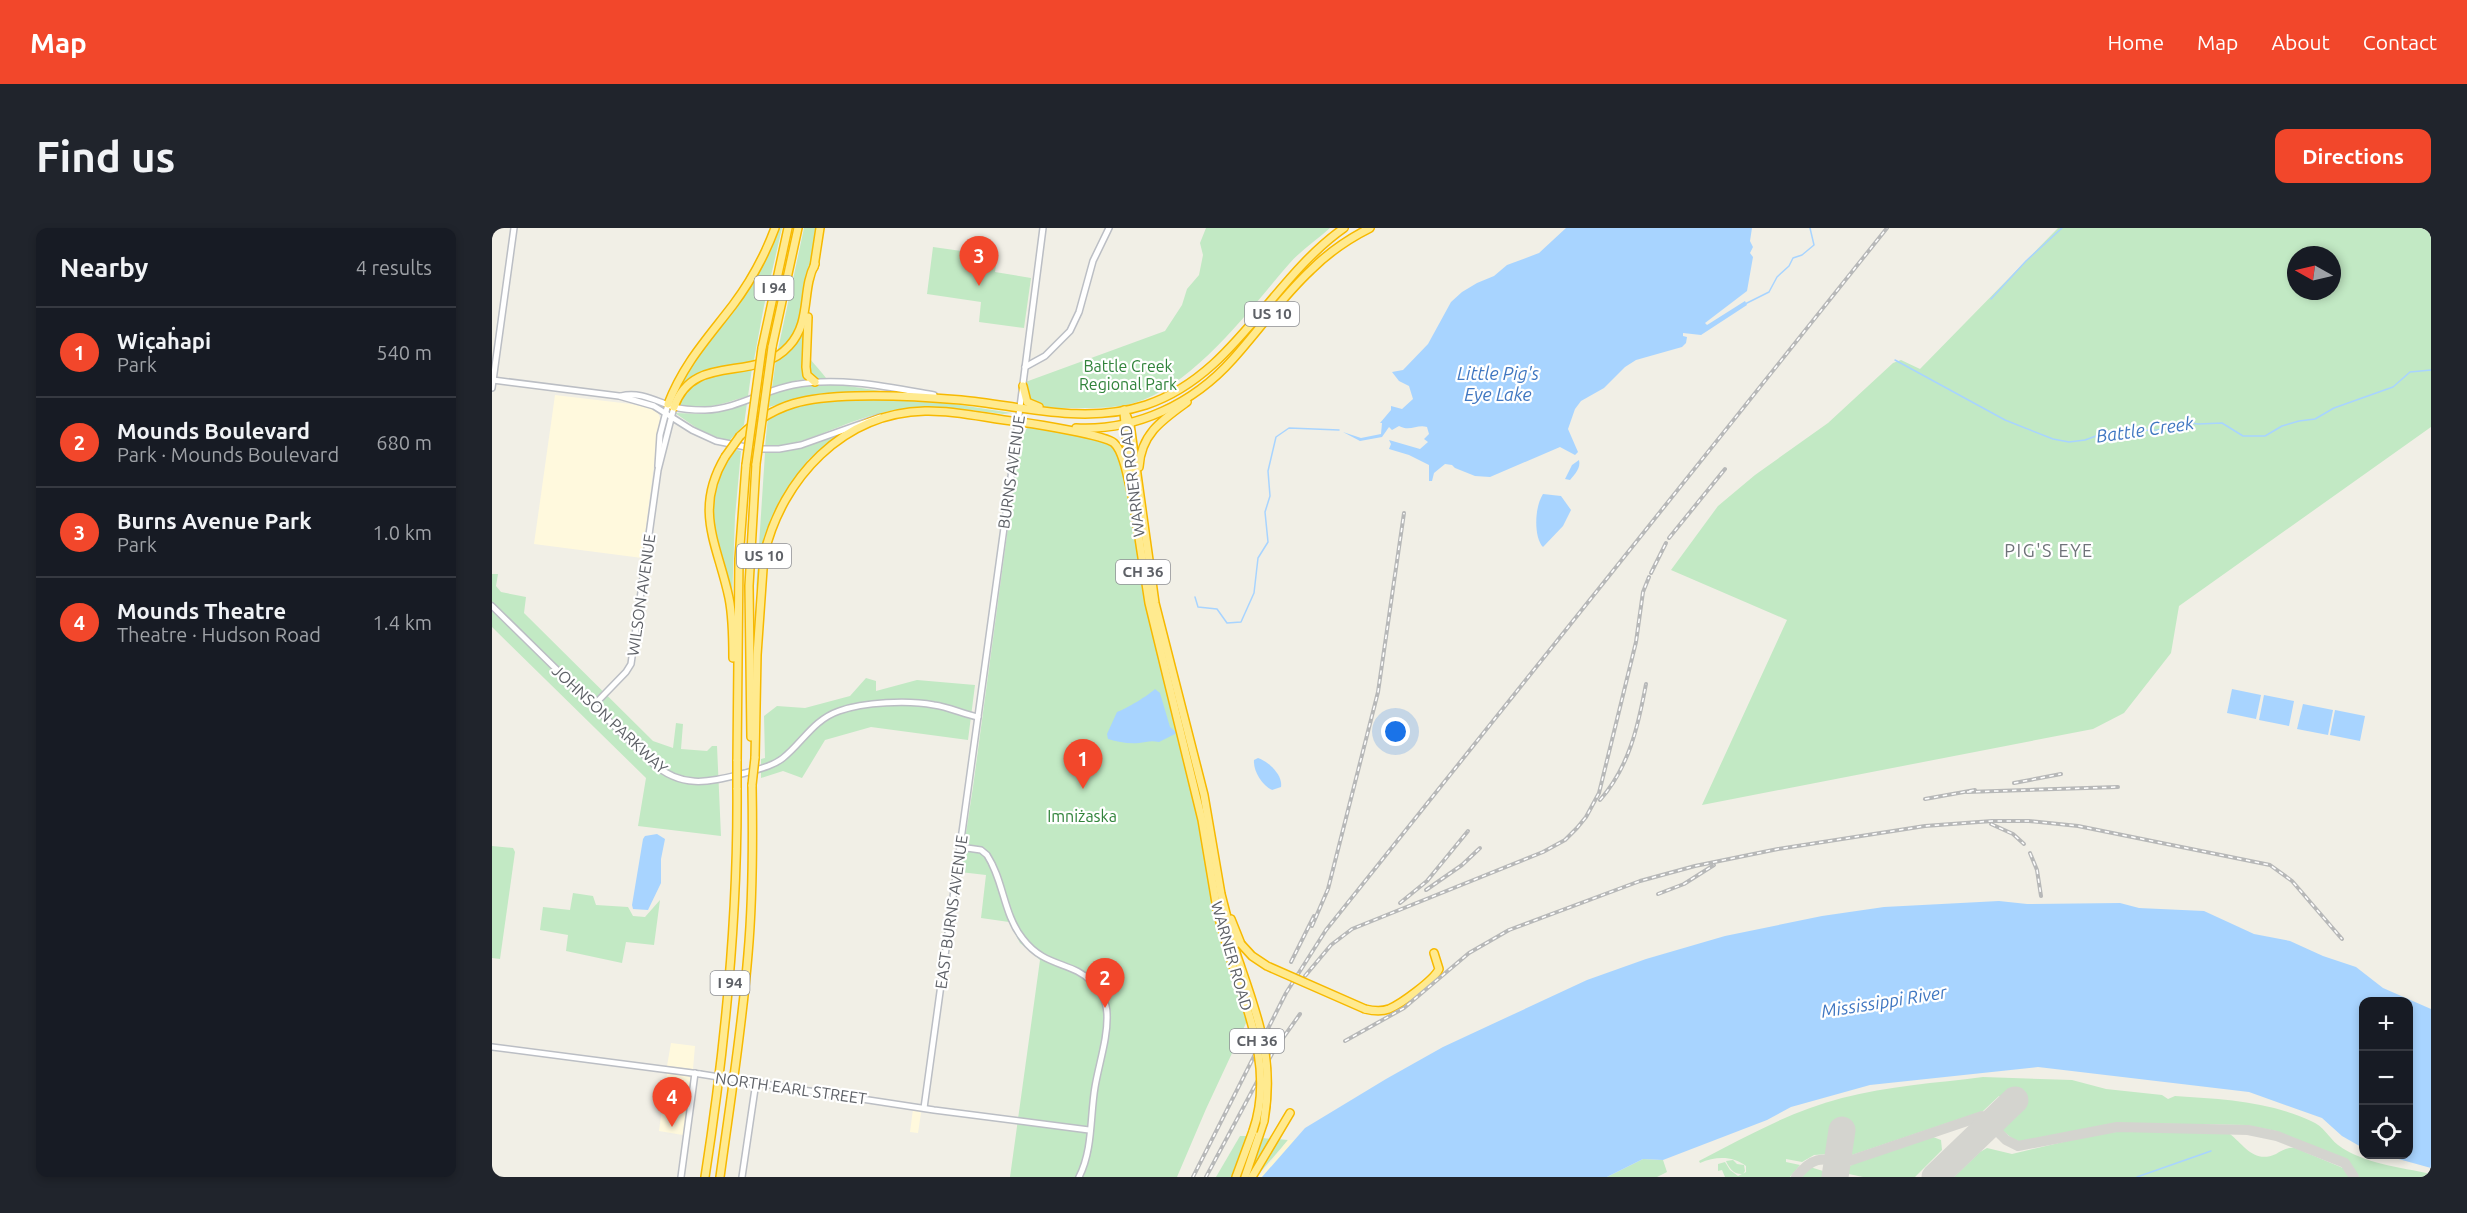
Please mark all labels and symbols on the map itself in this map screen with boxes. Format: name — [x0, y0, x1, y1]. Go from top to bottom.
pin: 3 — [960, 236, 998, 286]
north arrow — [2287, 246, 2341, 300]
road number: I 94 — [754, 276, 794, 300]
road number: US 10 — [1245, 302, 1299, 326]
park label: Battle Creek Regional Park — [1079, 357, 1177, 393]
water label: Little Pig's Eye Lake — [1457, 363, 1539, 404]
water label: Battle Creek — [2095, 412, 2196, 446]
street label: BURNS AVENUE — [994, 414, 1028, 530]
street label: WARNER ROAD — [1116, 424, 1148, 538]
street label: WILSON AVENUE — [624, 533, 658, 657]
district label: PIG'S EYE — [2004, 540, 2094, 560]
road number: US 10 — [737, 544, 791, 568]
road number: CH 36 — [1116, 560, 1170, 584]
street label: JOHNSON PARKWAY — [549, 661, 672, 778]
your location — [1381, 717, 1410, 746]
pin: 1 — [1064, 740, 1102, 789]
park label: Imniżaska — [1047, 807, 1117, 825]
street label: EAST BURNS AVENUE — [931, 834, 971, 990]
street label: WARNER ROAD — [1208, 899, 1256, 1013]
pin: 2 — [1086, 958, 1124, 1008]
road number: I 94 — [710, 971, 750, 995]
water label: Mississippi River — [1820, 981, 1949, 1021]
road number: CH 36 — [1230, 1029, 1284, 1053]
street label: NORTH EARL STREET — [714, 1068, 868, 1108]
pin: 4 — [652, 1078, 692, 1127]

